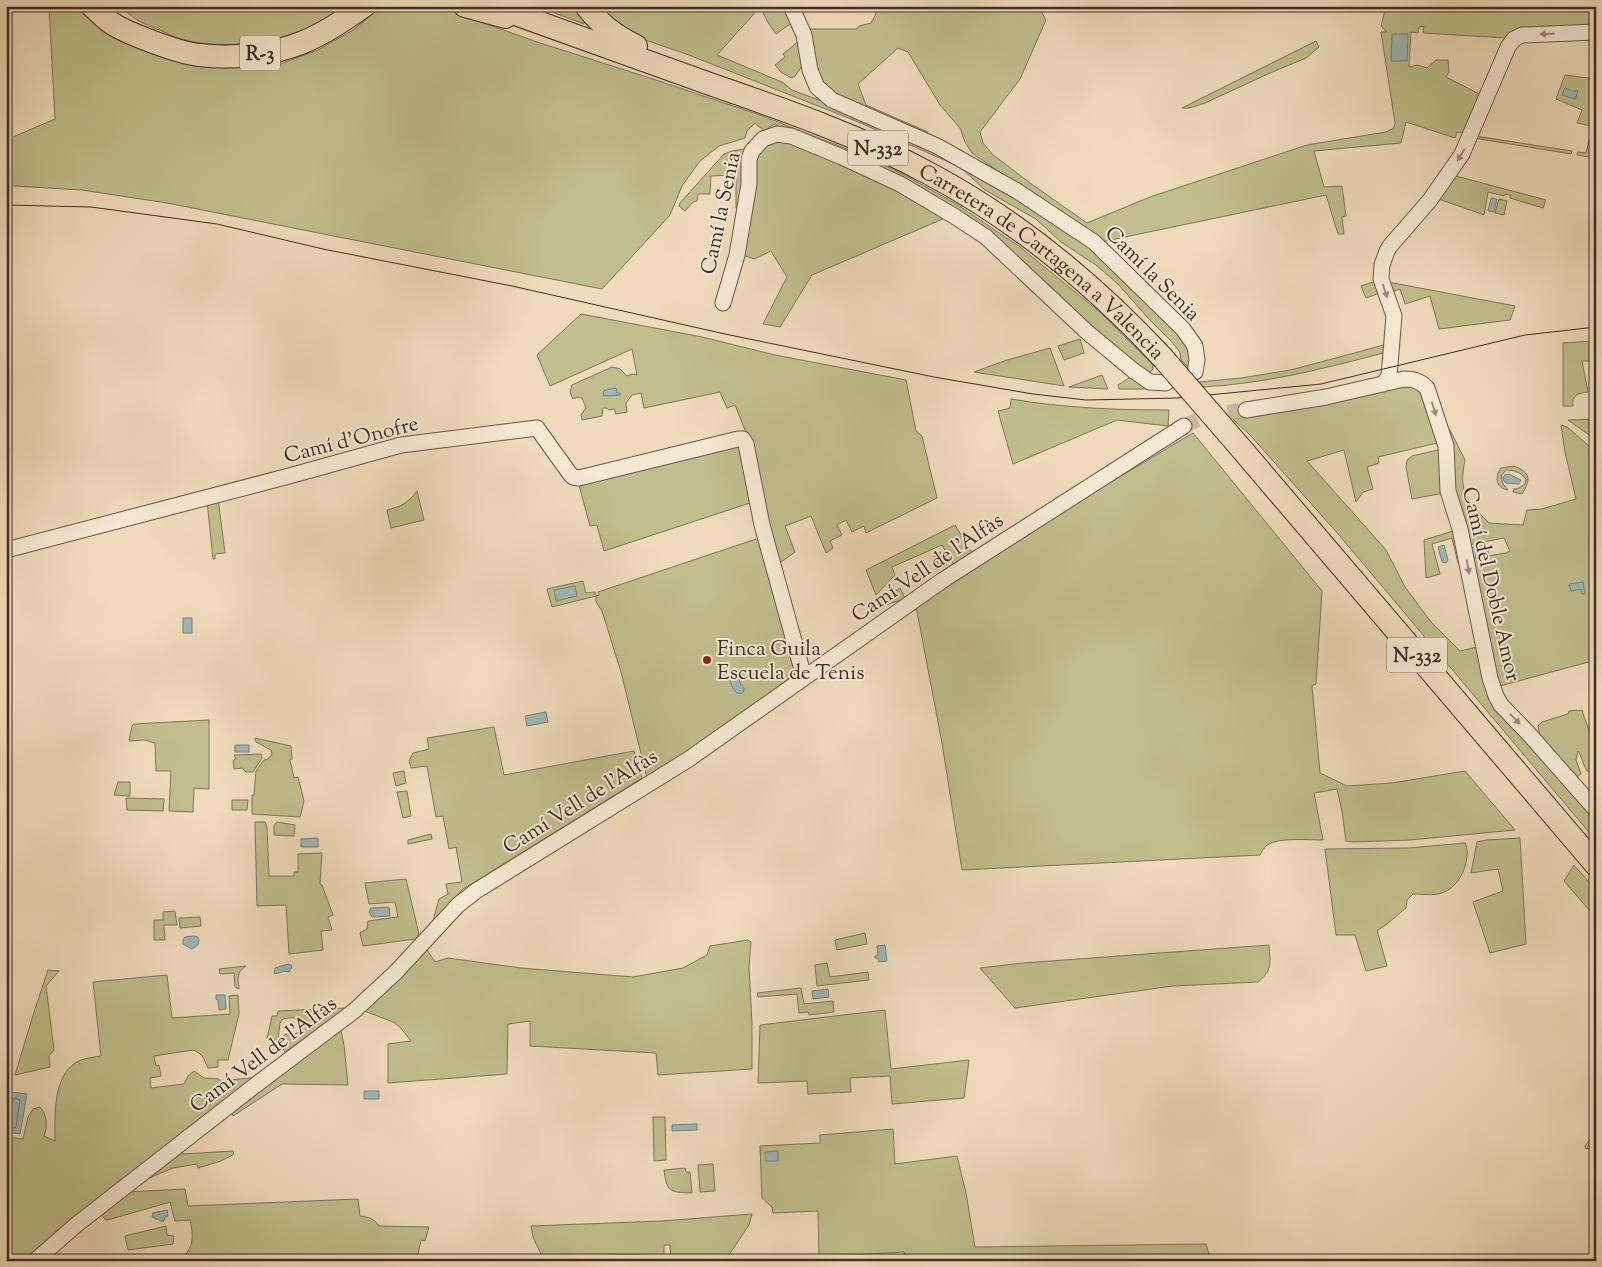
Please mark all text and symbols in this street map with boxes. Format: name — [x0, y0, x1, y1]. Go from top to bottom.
one-way arrow — [1539, 31, 1555, 39]
road number: R-3 — [240, 36, 280, 70]
road number: N-332 — [848, 130, 908, 166]
street label: Camí la Senia — [694, 149, 750, 277]
one-way arrow — [1456, 149, 1465, 162]
street label: Carretera de Cartagena a Valencia — [913, 158, 1171, 368]
street label: Camí la Senia — [1097, 220, 1206, 329]
one-way arrow — [1381, 284, 1389, 299]
one-way arrow — [1430, 402, 1438, 417]
street label: Camí d'Onofre — [281, 410, 422, 472]
street label: Camí del Doble Amor — [1453, 484, 1527, 685]
street label: Camí Vell de l'Alfàs — [846, 507, 1010, 631]
one-way arrow — [1464, 560, 1472, 576]
place label: Finca Guila Escuela de Tenis — [717, 635, 864, 689]
road number: N-332 — [1387, 638, 1447, 672]
marker: Finca Guila Escuela de Tenis — [701, 654, 713, 666]
one-way arrow — [1509, 713, 1521, 725]
street label: Camí Vell de l'Alfàs — [498, 743, 664, 863]
street label: Camí Vell de l'Alfàs — [184, 990, 344, 1121]

